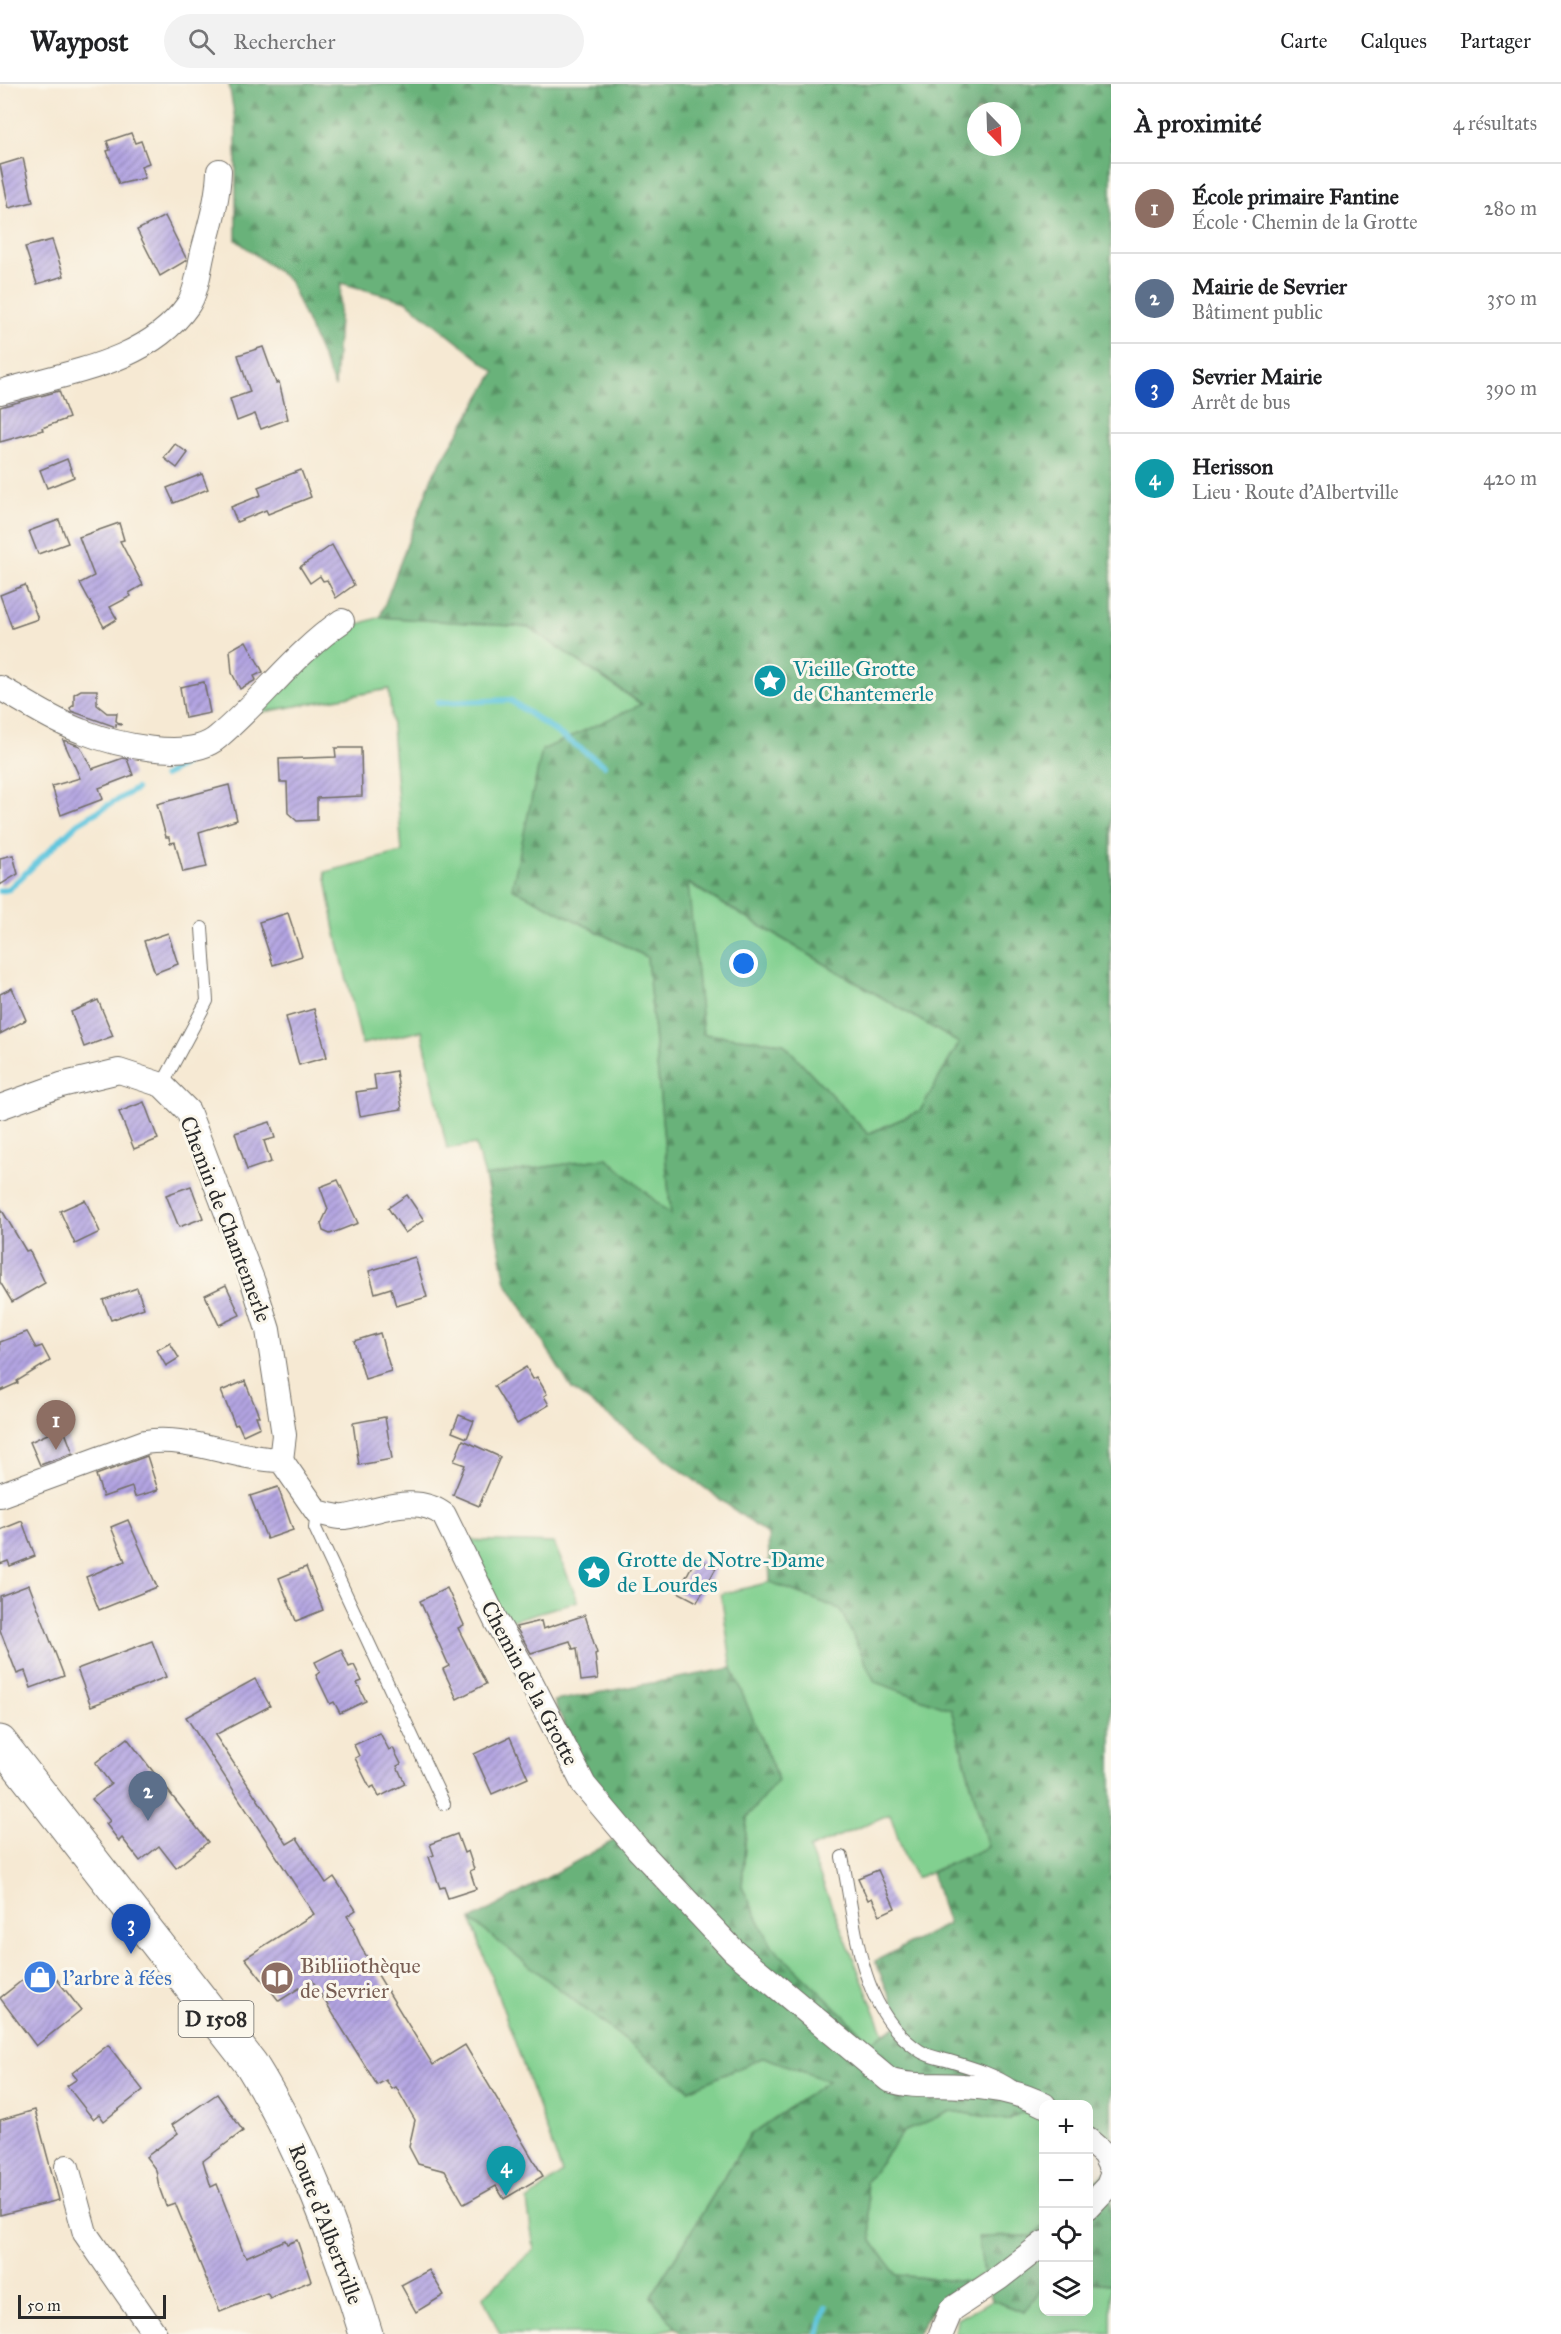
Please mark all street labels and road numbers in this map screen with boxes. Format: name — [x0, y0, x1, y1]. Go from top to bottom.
street label: Chemin de Chantemerle — [174, 1112, 278, 1326]
street label: Chemin de la Grotte — [475, 1596, 585, 1770]
road number: D 1508 — [178, 2001, 254, 2037]
street label: Route d'Albertville — [283, 2140, 369, 2308]

